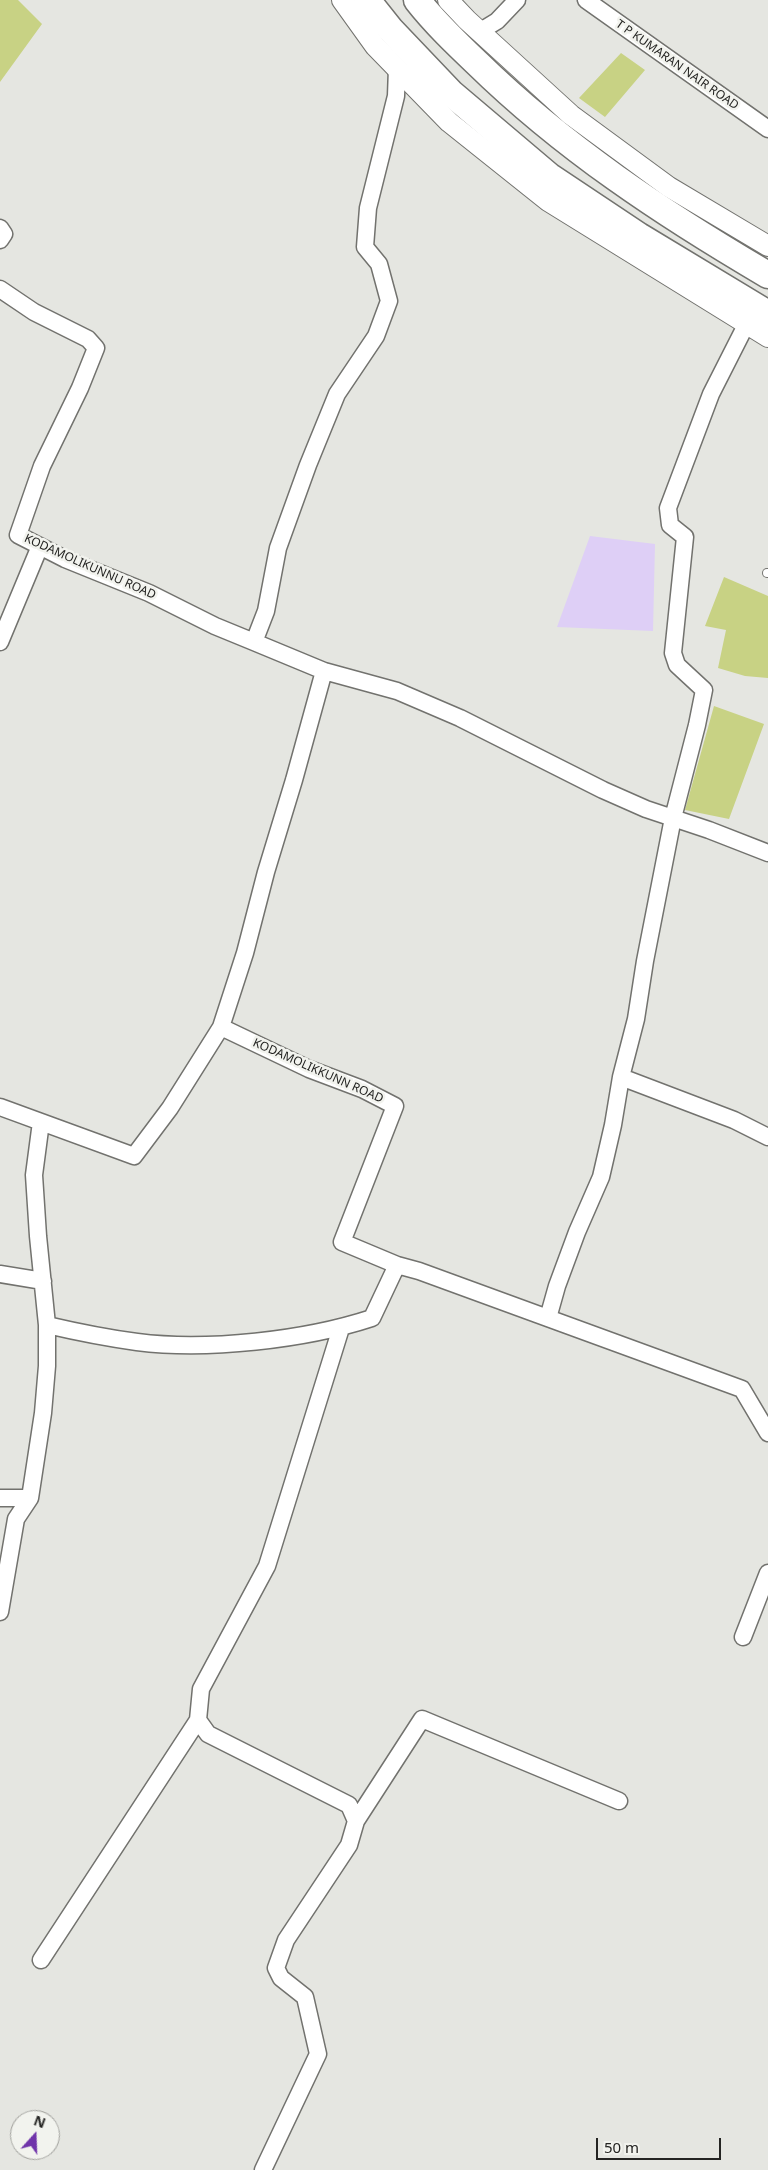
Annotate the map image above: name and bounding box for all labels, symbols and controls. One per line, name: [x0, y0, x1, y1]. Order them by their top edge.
street label: T P KUMARAN NAIR ROAD: [613, 17, 741, 113]
street label: KODAMOLIKUNNU ROAD: [22, 531, 158, 603]
street label: KODAMOLIKKUNN ROAD: [250, 1036, 386, 1106]
north arrow: [10, 2110, 60, 2160]
text: N: [31, 2110, 49, 2132]
scale bar: [598, 2128, 723, 2160]
text: 50 m: [604, 2137, 639, 2157]

